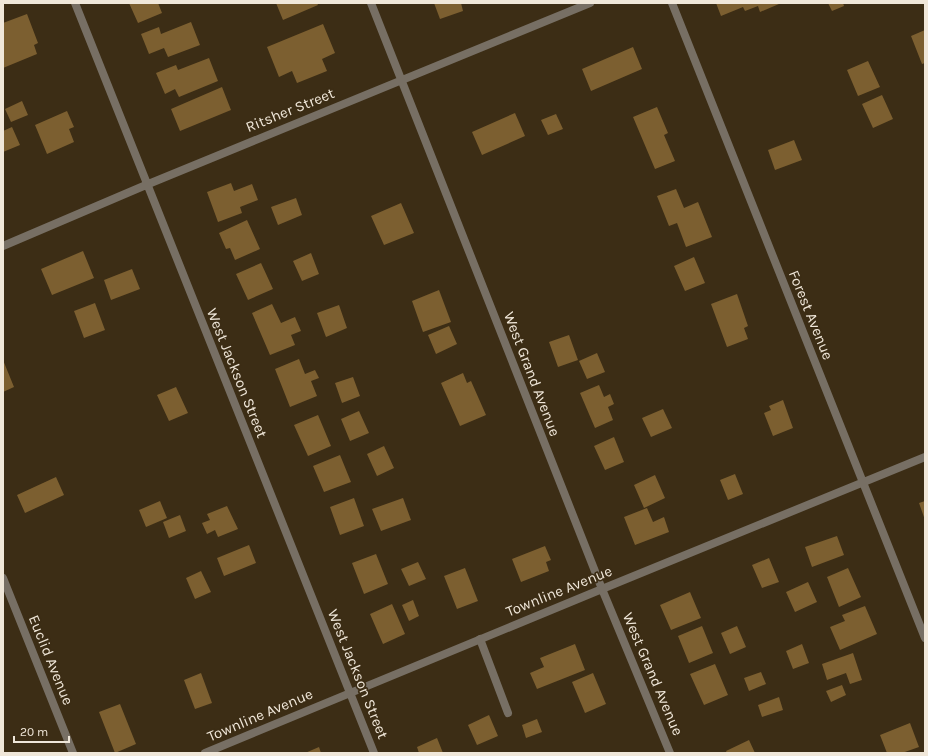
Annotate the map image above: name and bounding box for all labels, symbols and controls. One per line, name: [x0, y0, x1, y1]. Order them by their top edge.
street label: Ritsher Street: [243, 84, 337, 136]
street label: Forest Avenue: [785, 267, 837, 363]
street label: West Jackson Street: [203, 306, 271, 441]
street label: West Grand Avenue: [500, 309, 564, 439]
street label: Townline Avenue: [503, 562, 615, 620]
street label: West Jackson Street: [324, 607, 392, 742]
street label: West Grand Avenue: [619, 610, 687, 738]
street label: Euclid Avenue: [25, 612, 77, 708]
street label: Townline Avenue: [205, 685, 315, 745]
scale bar: [14, 718, 69, 744]
text: 20 m: [20, 725, 48, 739]

